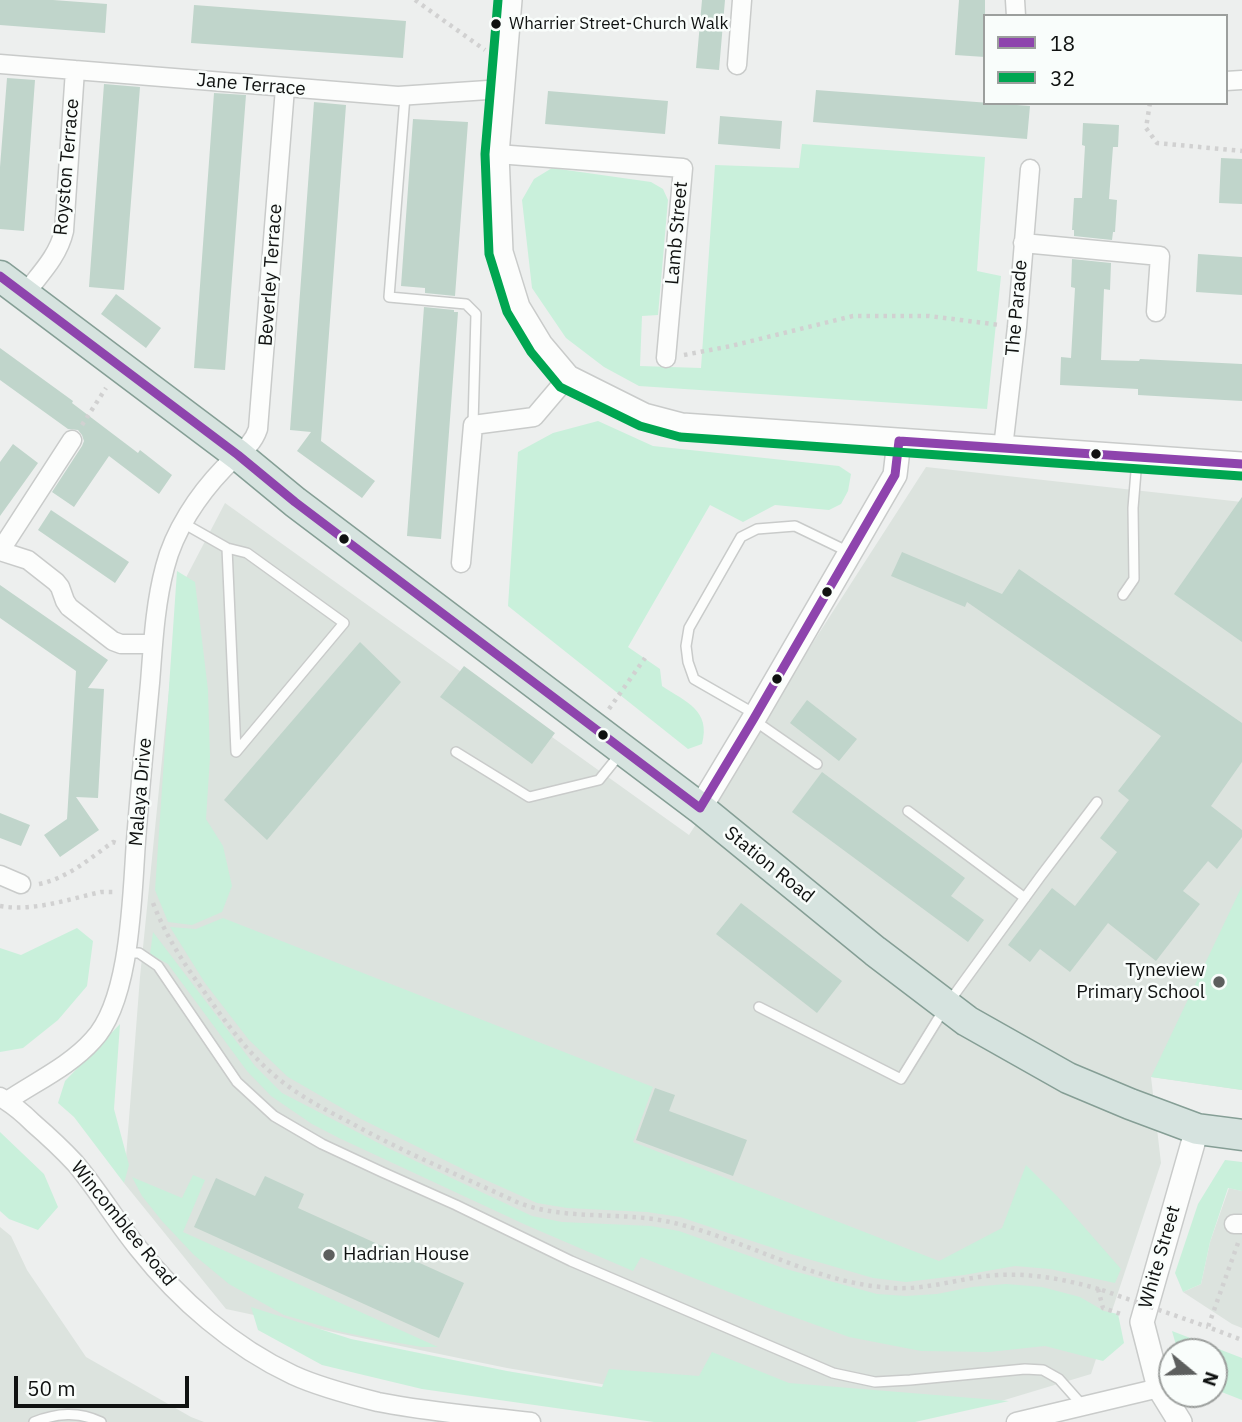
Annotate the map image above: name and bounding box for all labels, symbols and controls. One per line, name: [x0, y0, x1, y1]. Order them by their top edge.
place label: Wharrier Street-Church Walk: [509, 14, 728, 34]
legend: [983, 14, 1228, 105]
marker: Wharrier Street-Church Walk: [489, 17, 503, 31]
text: 18: [1050, 29, 1075, 57]
text: 32: [1050, 64, 1075, 92]
street label: Jane Terrace: [195, 69, 307, 101]
street label: Royston Terrace: [50, 98, 84, 236]
street label: Lamb Street: [661, 180, 693, 286]
street label: Beverley Terrace: [255, 203, 287, 347]
street label: The Parade: [1001, 259, 1033, 357]
unlabelled marker: [1089, 447, 1103, 461]
unlabelled marker: [337, 532, 351, 546]
unlabelled marker: [820, 585, 834, 599]
unlabelled marker: [770, 672, 784, 686]
unlabelled marker: [596, 728, 610, 742]
street label: Malaya Drive: [125, 737, 157, 847]
street label: Station Road: [720, 822, 818, 908]
place label: Tyneview Primary School: [1076, 960, 1205, 1004]
marker: Tyneview Primary School: [1211, 974, 1227, 990]
street label: Wincomblee Road: [66, 1157, 180, 1291]
street label: White Street: [1134, 1203, 1186, 1311]
place label: Hadrian House: [343, 1244, 469, 1266]
marker: Hadrian House: [321, 1247, 337, 1263]
north arrow: [1158, 1338, 1228, 1408]
scale bar: [18, 1362, 192, 1406]
text: N: [1197, 1369, 1225, 1390]
text: 50 m: [27, 1374, 76, 1402]

